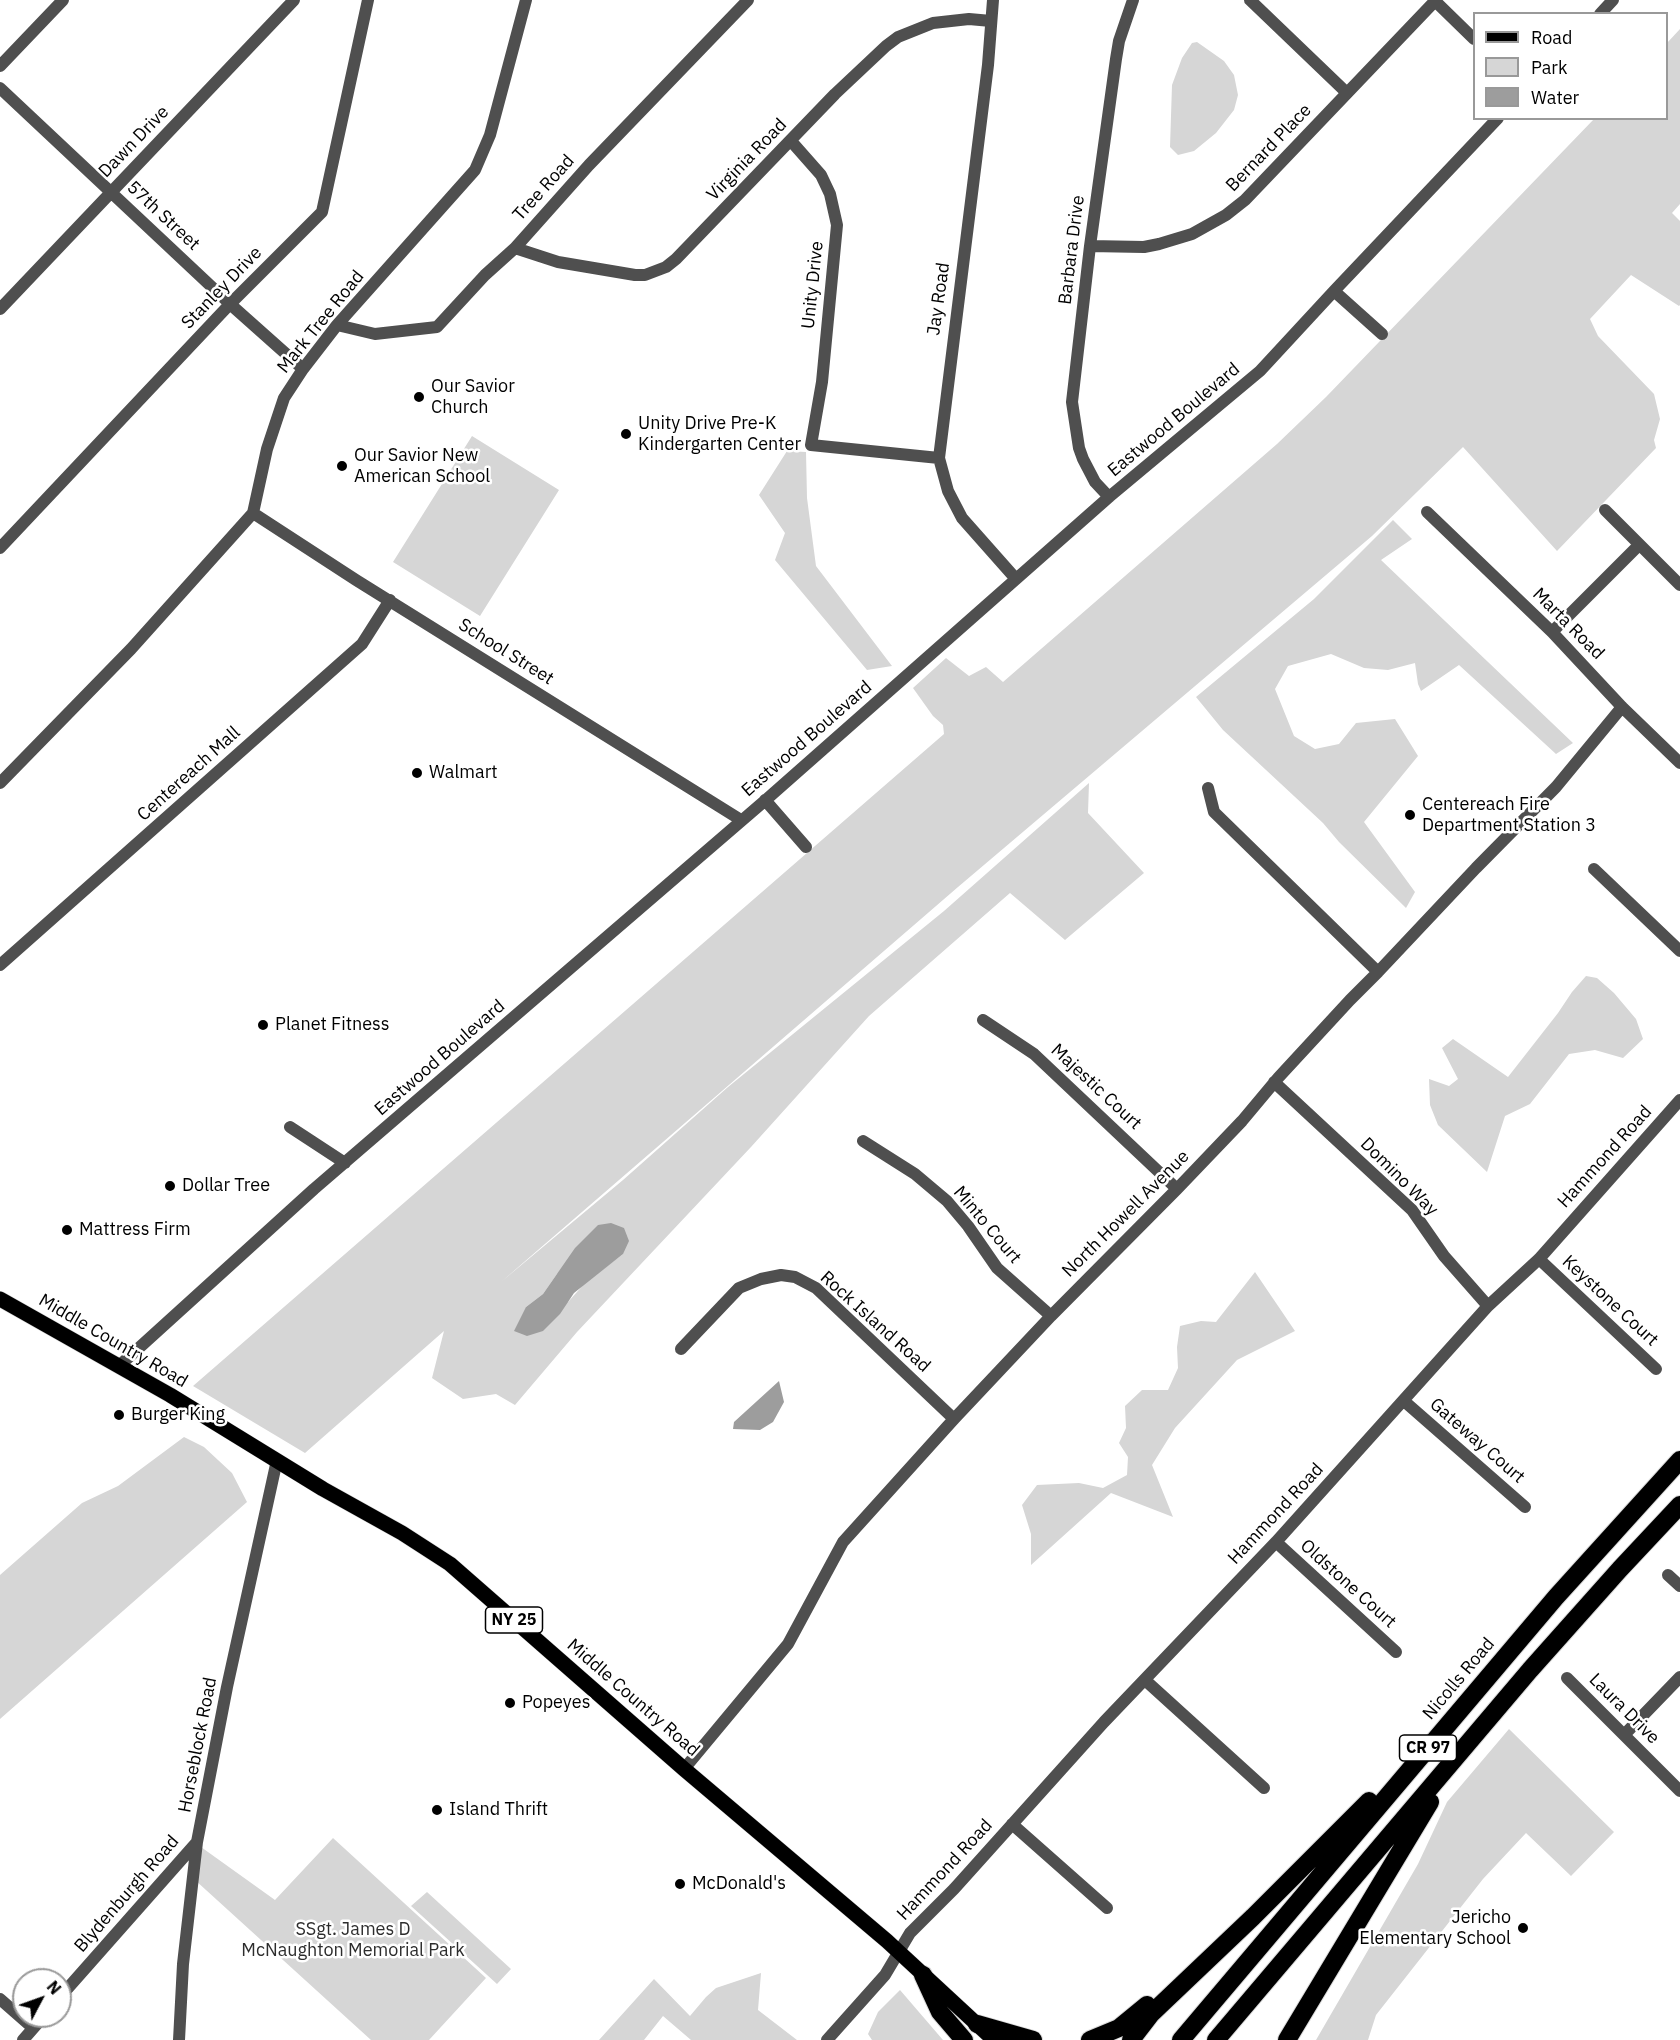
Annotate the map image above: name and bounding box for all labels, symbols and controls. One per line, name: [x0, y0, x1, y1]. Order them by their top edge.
legend: [1473, 12, 1668, 120]
text: Road: [1531, 26, 1572, 49]
text: Park: [1531, 56, 1567, 79]
text: Water: [1531, 86, 1579, 109]
street label: Bernard Place: [1222, 100, 1316, 196]
street label: Dawn Drive: [94, 102, 174, 182]
street label: Virginia Road: [703, 115, 791, 205]
street label: Tree Road: [509, 151, 579, 225]
street label: 57th Street: [122, 177, 204, 255]
street label: Barbara Drive: [1055, 194, 1089, 306]
street label: Unity Drive: [798, 240, 828, 330]
street label: Stanley Drive: [177, 242, 267, 334]
street label: Jay Road: [923, 261, 955, 337]
street label: Mark Tree Road: [273, 266, 369, 378]
street label: Eastwood Boulevard: [1104, 359, 1244, 481]
place label: Our Savior Church: [431, 376, 515, 418]
marker: Our Savior Church: [412, 390, 426, 404]
place label: Unity Drive Pre-K Kindergarten Center: [638, 413, 801, 456]
marker: Unity Drive Pre-K Kindergarten Center: [619, 427, 633, 441]
place label: Our Savior New American School: [354, 445, 490, 488]
marker: Our Savior New American School: [335, 459, 349, 473]
street label: Marta Road: [1528, 584, 1608, 664]
street label: School Street: [454, 614, 558, 690]
street label: Eastwood Boulevard: [737, 677, 877, 801]
street label: Centereach Mall: [133, 722, 245, 826]
place label: Walmart: [429, 762, 498, 784]
marker: Walmart: [410, 766, 424, 780]
place label: Centereach Fire Department Station 3: [1422, 794, 1596, 836]
marker: Centereach Fire Department Station 3: [1403, 808, 1417, 822]
street label: Eastwood Boulevard: [370, 996, 510, 1120]
place label: Planet Fitness: [275, 1014, 389, 1036]
marker: Planet Fitness: [256, 1018, 270, 1032]
street label: Majestic Court: [1046, 1040, 1146, 1134]
street label: Hammond Road: [1553, 1101, 1657, 1213]
street label: Domino Way: [1356, 1134, 1442, 1220]
street label: North Howell Avenue: [1058, 1146, 1194, 1282]
place label: Dollar Tree: [182, 1175, 270, 1197]
marker: Dollar Tree: [163, 1179, 177, 1193]
street label: Minto Court: [948, 1182, 1026, 1268]
place label: Mattress Firm: [79, 1219, 191, 1241]
marker: Mattress Firm: [60, 1223, 74, 1237]
street label: Keystone Court: [1557, 1251, 1663, 1351]
street label: Rock Island Road: [815, 1267, 935, 1377]
street label: Middle Country Road: [35, 1290, 191, 1392]
street label: Gateway Court: [1425, 1394, 1529, 1488]
place label: Burger King: [131, 1404, 225, 1426]
marker: Burger King: [112, 1408, 126, 1422]
street label: Hammond Road: [1224, 1459, 1328, 1569]
street label: Oldstone Court: [1295, 1535, 1401, 1633]
road number: NY 25: [486, 1607, 542, 1633]
street label: Nicolls Road: [1418, 1634, 1500, 1724]
street label: Middle Country Road: [562, 1635, 704, 1761]
street label: Laura Drive: [1584, 1669, 1664, 1749]
street label: Horseblock Road: [174, 1675, 222, 1815]
place label: Popeyes: [522, 1692, 590, 1714]
marker: Popeyes: [503, 1696, 517, 1710]
road number: CR 97: [1400, 1735, 1456, 1761]
place label: Island Thrift: [449, 1799, 548, 1821]
marker: Island Thrift: [430, 1803, 444, 1817]
street label: Hammond Road: [893, 1815, 997, 1925]
street label: Blydenburgh Road: [70, 1831, 184, 1957]
place label: McDonald's: [692, 1873, 786, 1895]
marker: McDonald's: [673, 1877, 687, 1891]
place label: Jericho Elementary School: [1359, 1907, 1511, 1950]
park label: SSgt. James D McNaughton Memorial Park: [241, 1919, 465, 1962]
marker: Jericho Elementary School: [1516, 1921, 1530, 1935]
north arrow: [12, 1968, 72, 2028]
text: N: [43, 1977, 65, 1998]

